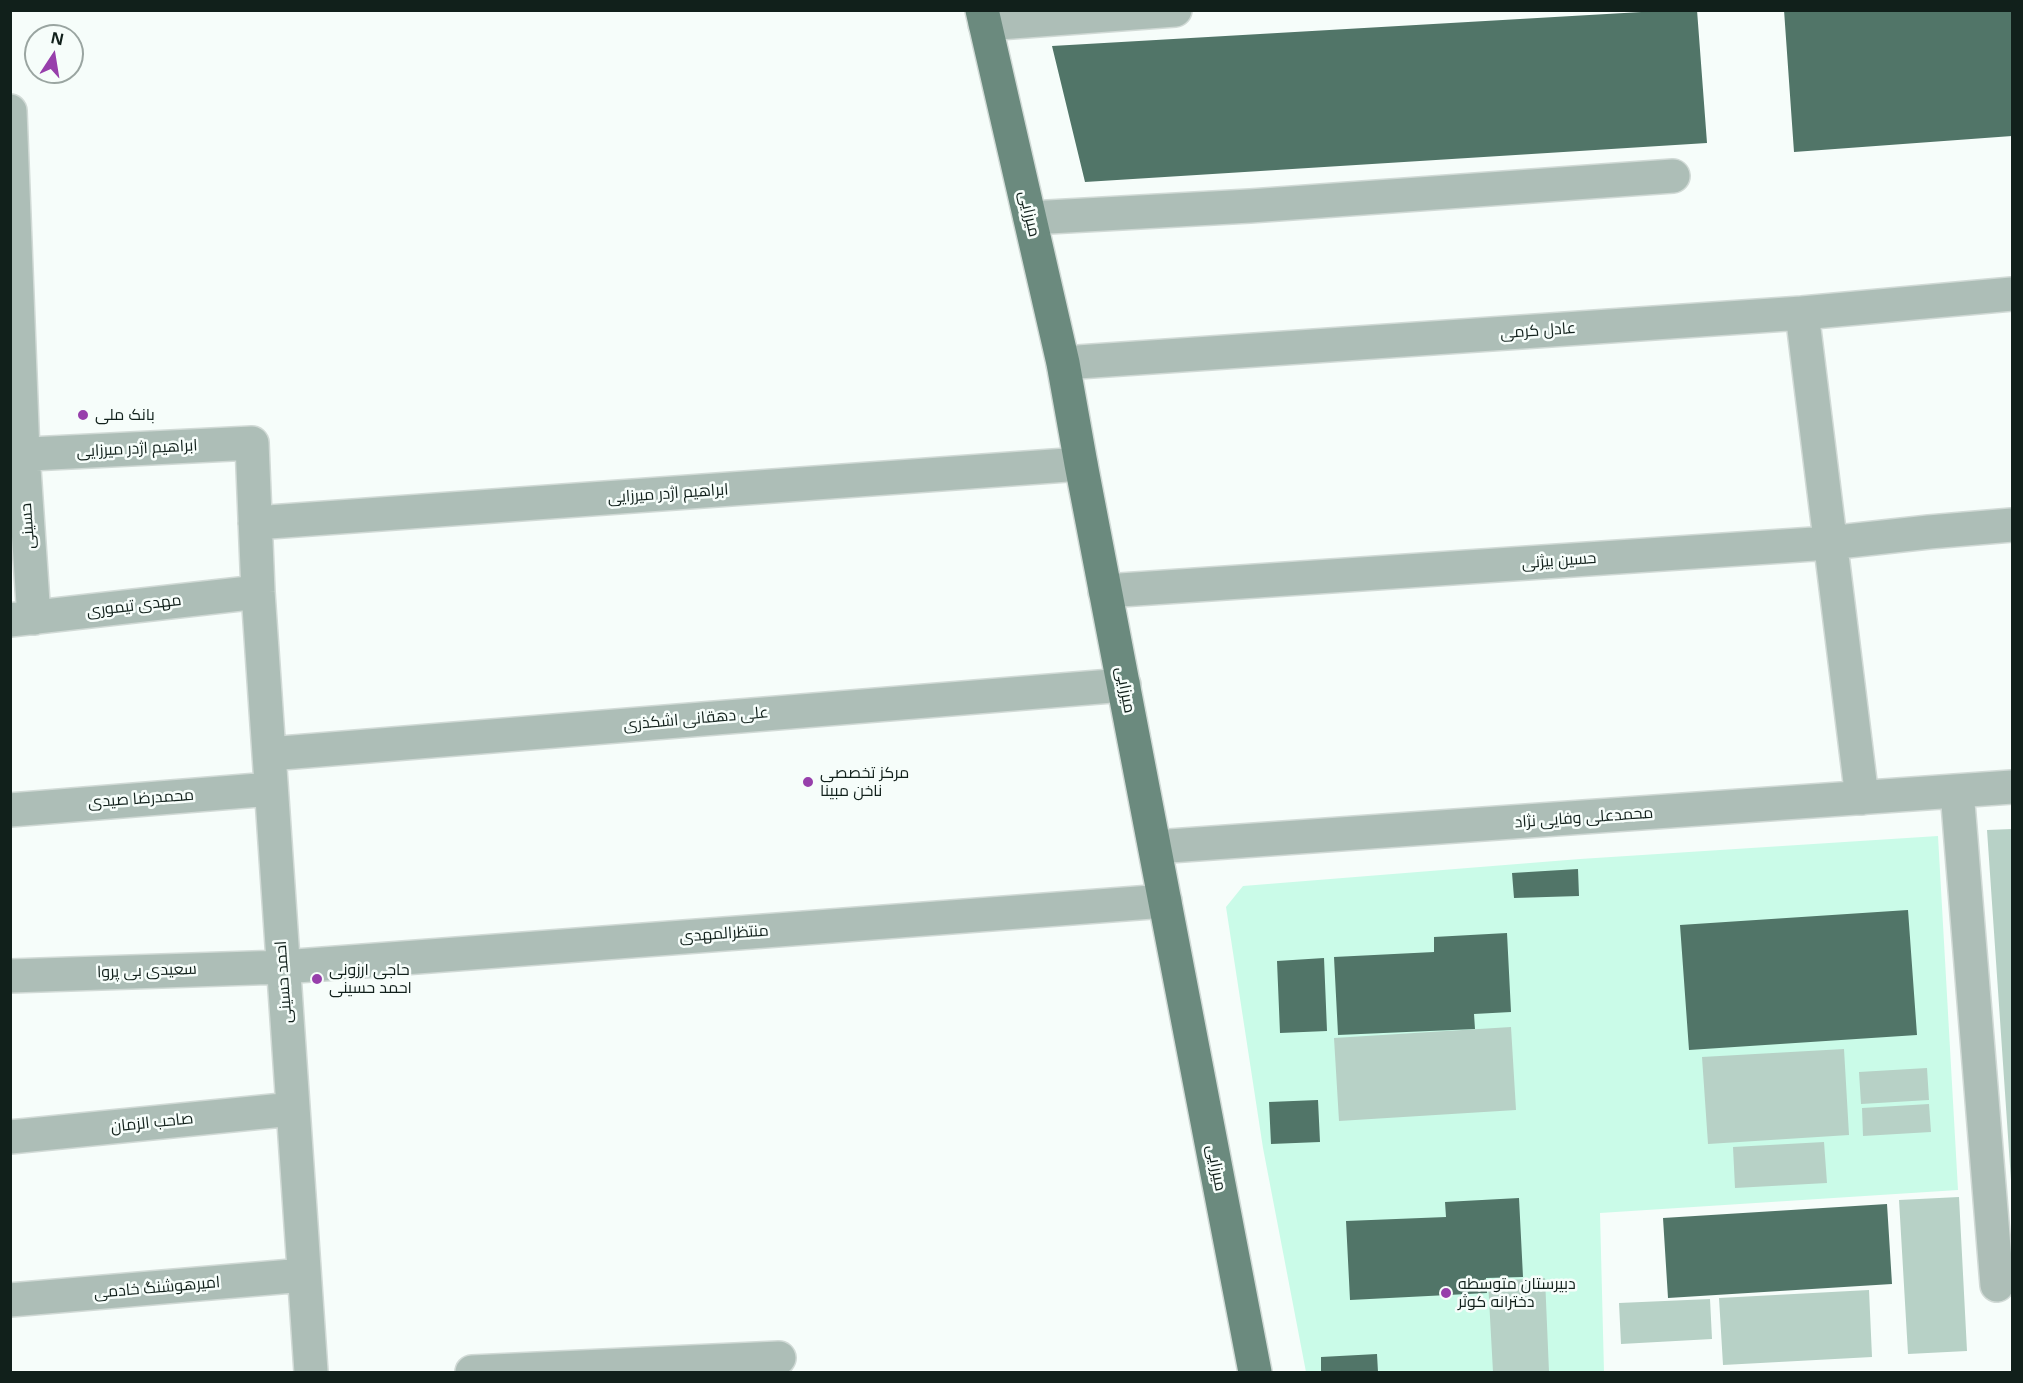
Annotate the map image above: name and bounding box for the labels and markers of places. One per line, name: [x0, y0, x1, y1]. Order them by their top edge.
place label: بانک ملی: [95, 405, 155, 425]
marker: بانک ملی: [76, 408, 90, 422]
place label: مرکز تخصصی ناخن مبینا: [820, 763, 909, 801]
marker: مرکز تخصصی ناخن مبینا: [801, 775, 815, 789]
place label: حاجی ارزونی احمد حسینی: [329, 960, 412, 998]
marker: حاجی ارزونی احمد حسینی: [310, 972, 324, 986]
place label: دبیرستان متوسطه دخترانه کوثر: [1458, 1274, 1576, 1312]
marker: دبیرستان متوسطه دخترانه کوثر: [1439, 1286, 1453, 1300]

